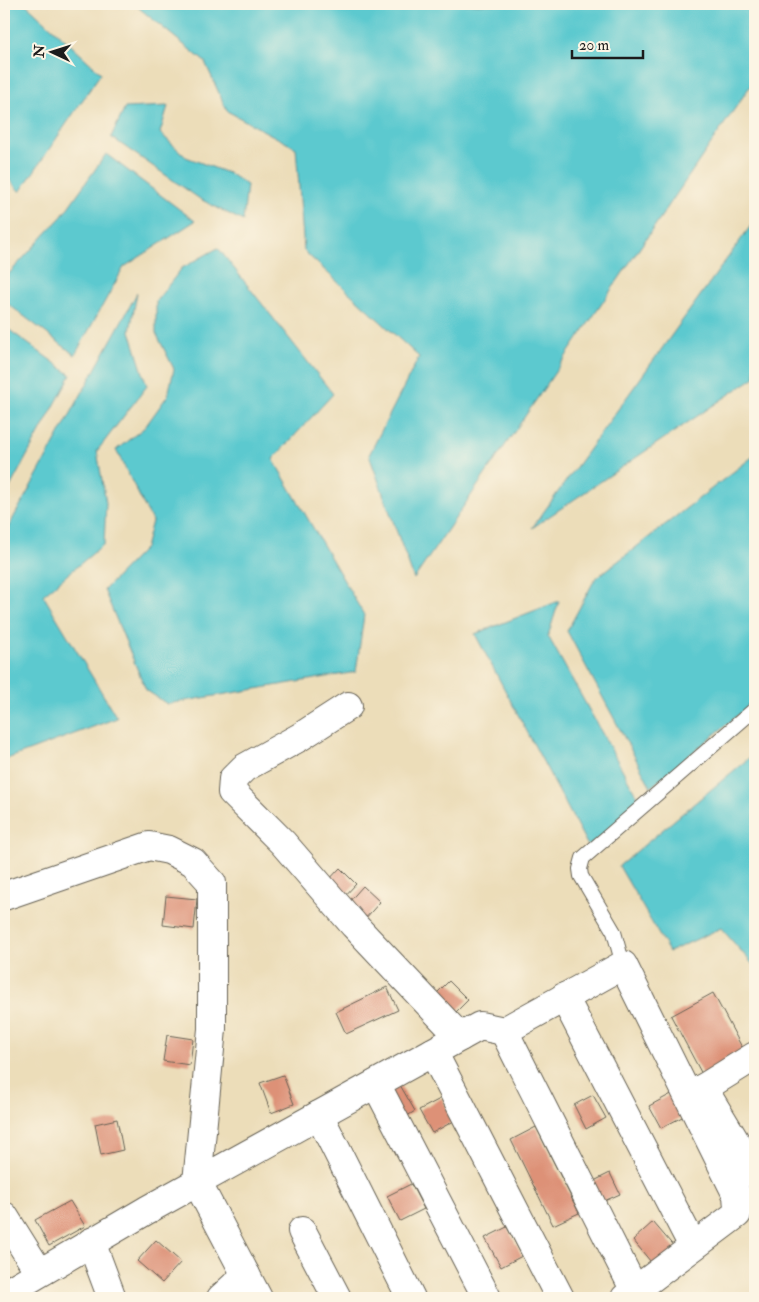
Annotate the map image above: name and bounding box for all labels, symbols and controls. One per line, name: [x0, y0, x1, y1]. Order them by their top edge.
north arrow: [28, 28, 78, 78]
scale bar: [572, 28, 643, 60]
text: 20 m: [579, 36, 609, 55]
text: N: [31, 44, 48, 59]

